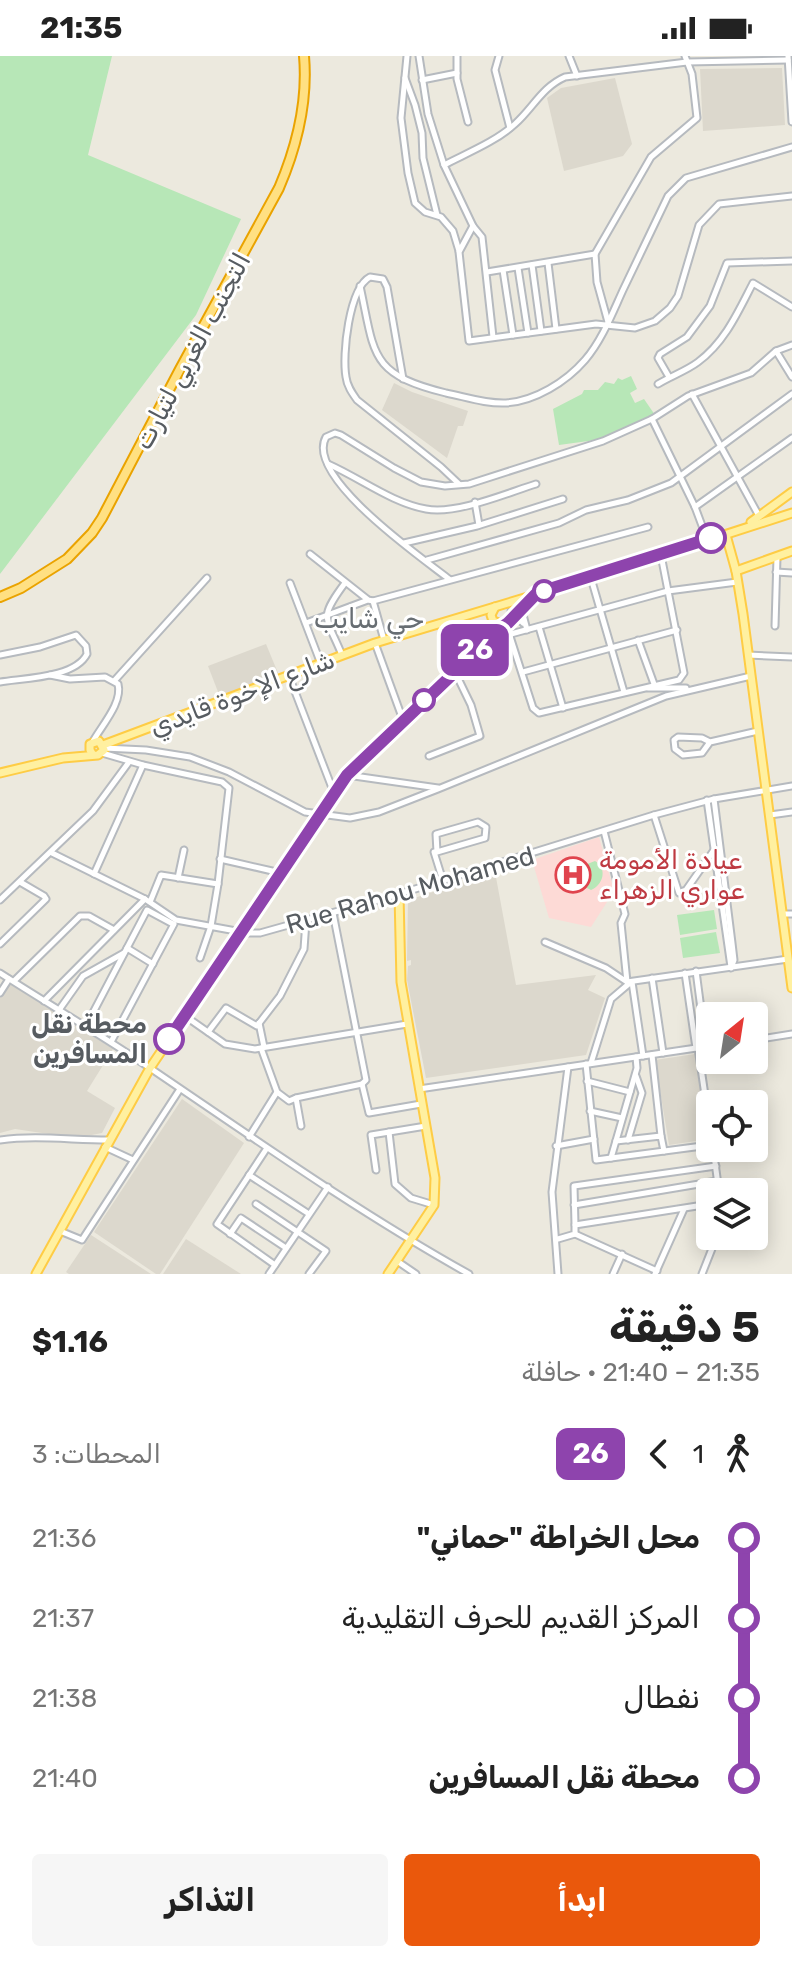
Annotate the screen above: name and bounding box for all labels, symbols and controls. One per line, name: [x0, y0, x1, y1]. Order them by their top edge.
text: 21:35: [40, 10, 122, 46]
street label: التجنب الغربي لتيارت: [127, 248, 261, 457]
unlabelled marker: [696, 523, 726, 553]
unlabelled marker: [533, 580, 555, 602]
district label: حي شايب: [314, 602, 424, 640]
line badge: 26: [439, 624, 511, 676]
text: 26: [457, 633, 493, 666]
street label: شارع الإخوة قايدي: [145, 644, 340, 745]
unlabelled marker: [413, 689, 435, 711]
street label: Rue Rahou Mohamed: [282, 840, 538, 941]
place label: عيادة الأمومة عواري الزهراء: [599, 845, 744, 908]
hospital icon: عيادة الأمومة عواري الزهراء: [554, 856, 592, 894]
north arrow: [696, 1002, 768, 1074]
map controls: [696, 1002, 768, 1250]
place label: محطة نقل المسافرين: [31, 1009, 147, 1070]
marker: محطة نقل المسافرين: [154, 1024, 184, 1054]
button: locate: [696, 1090, 768, 1162]
button: layers: [696, 1178, 768, 1250]
text: 5 دقيقة: [609, 1301, 760, 1353]
text: $1.16: [32, 1324, 108, 1360]
text: 21:35 – 21:40 · حافلة: [521, 1357, 760, 1388]
icon: back: [637, 1432, 681, 1476]
icon: walk: [716, 1432, 760, 1476]
text: 26: [572, 1437, 609, 1470]
text: المحطات: 3: [32, 1439, 161, 1470]
text: 1: [693, 1439, 704, 1470]
text: محل الخراطة "حماني": [417, 1520, 700, 1556]
text: 21:36: [32, 1523, 96, 1554]
text: المركز القديم للحرف التقليدية: [342, 1600, 700, 1636]
text: 21:37: [32, 1603, 94, 1634]
text: نفطال: [623, 1680, 700, 1716]
text: 21:38: [32, 1683, 97, 1714]
text: محطة نقل المسافرين: [429, 1760, 700, 1796]
text: 21:40: [32, 1763, 98, 1794]
button: التذاكر: [32, 1854, 388, 1946]
button: ابدأ: [404, 1854, 760, 1946]

